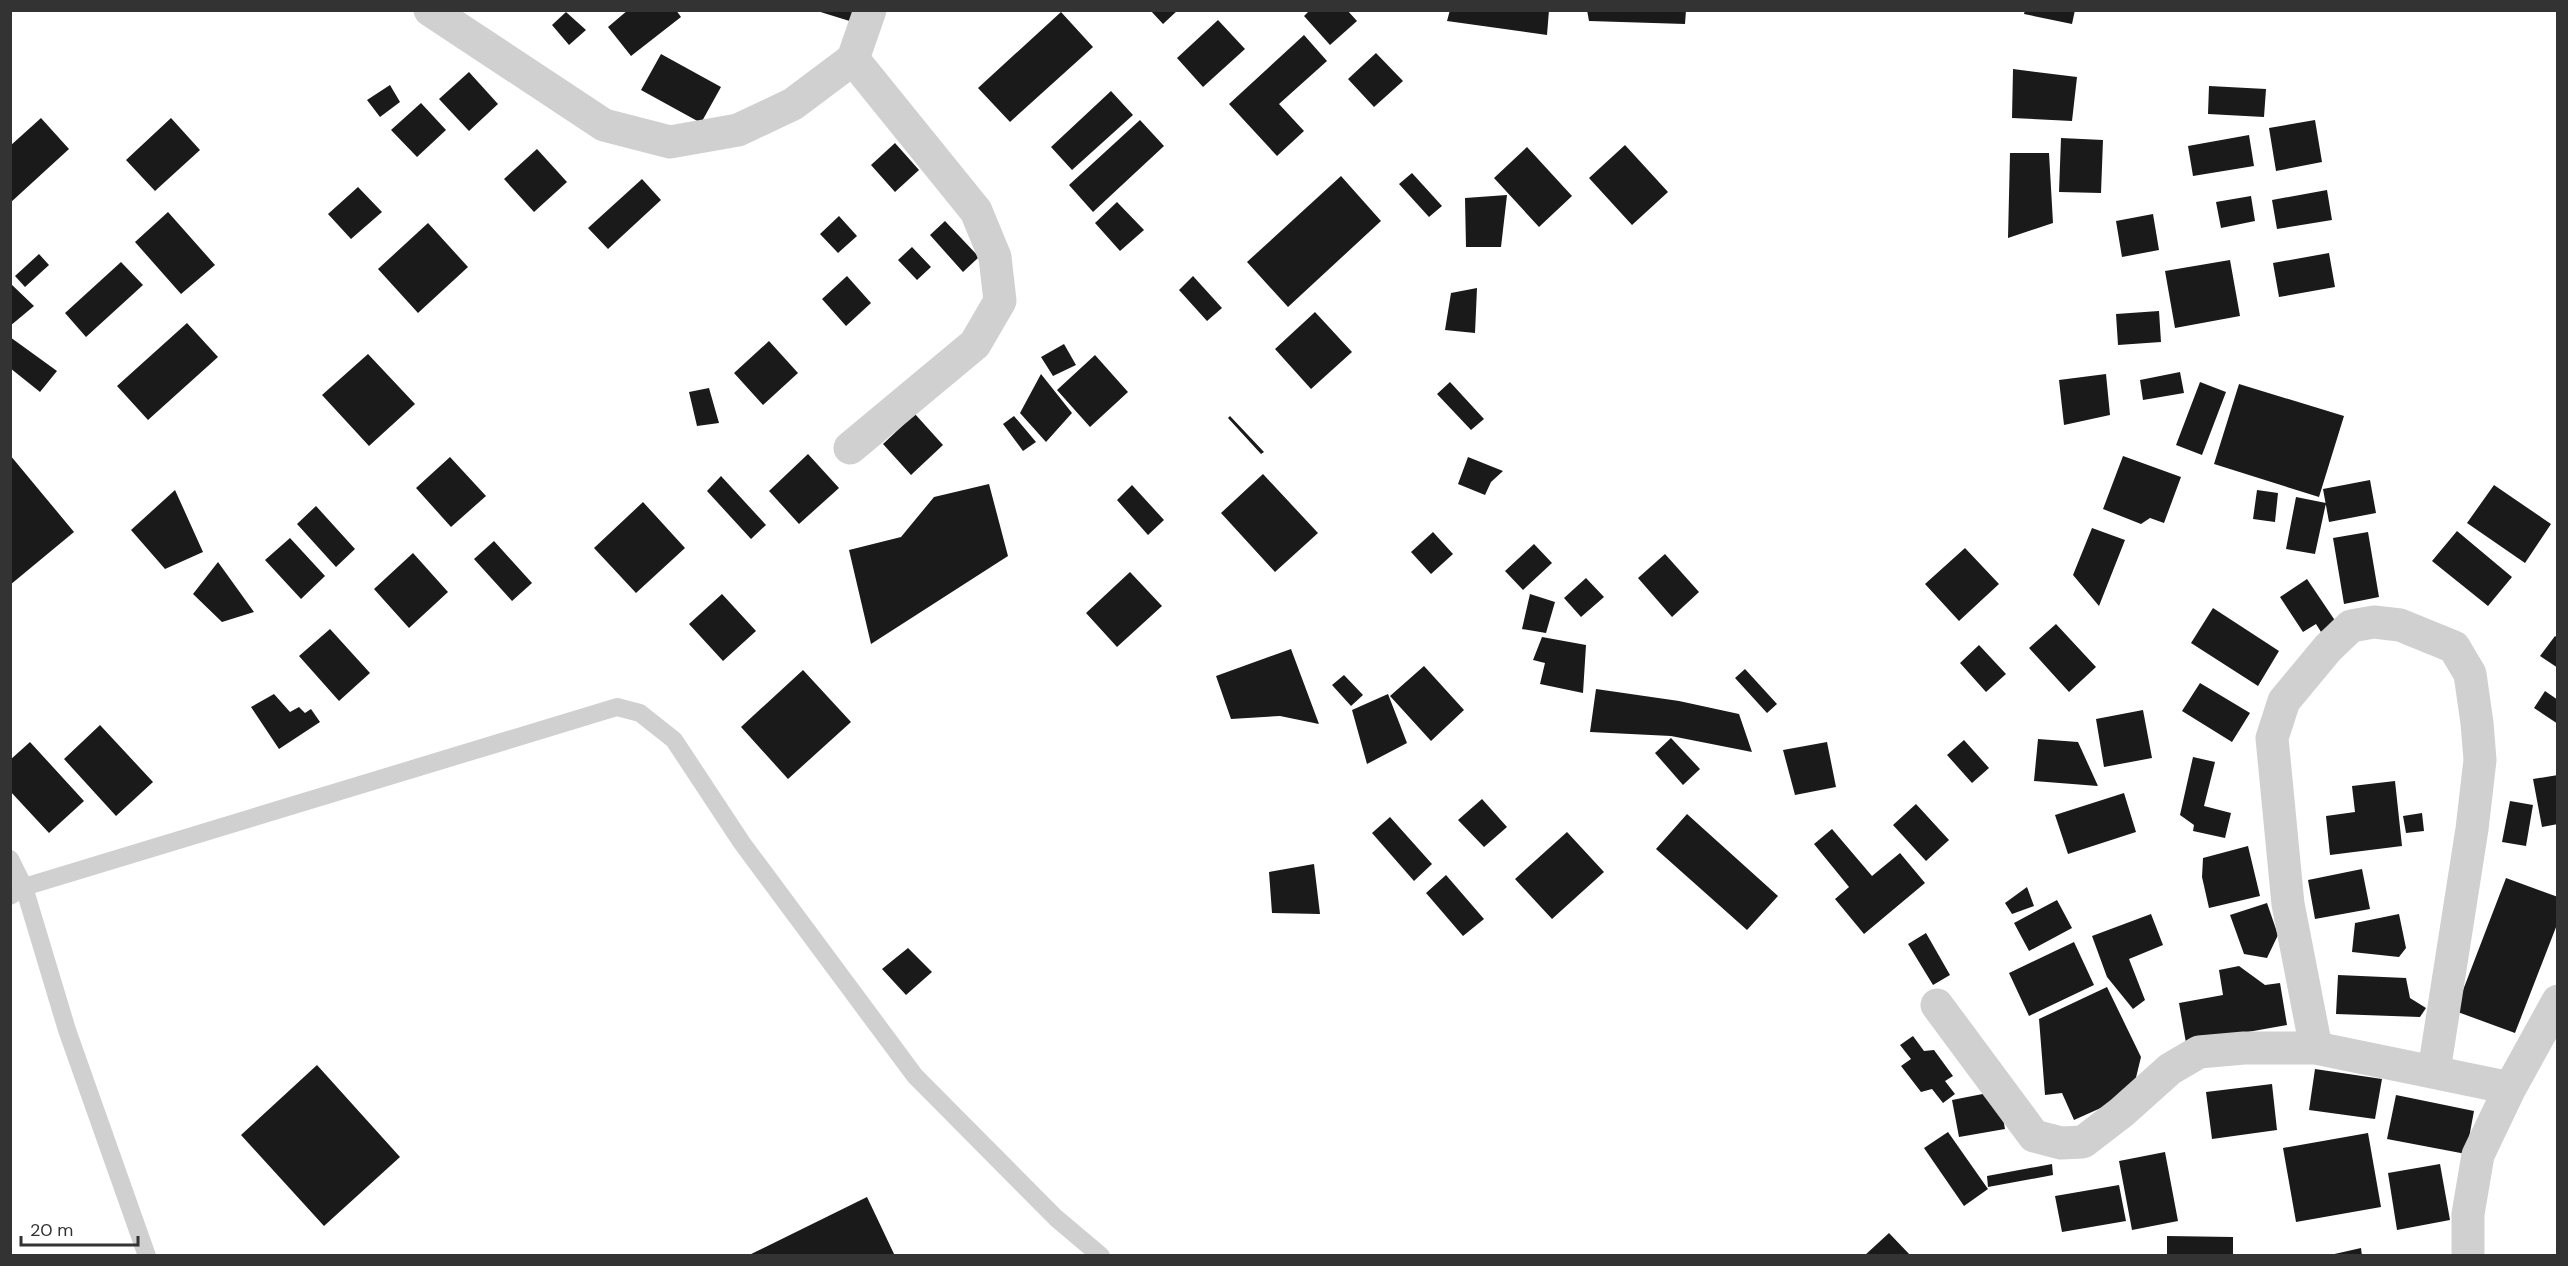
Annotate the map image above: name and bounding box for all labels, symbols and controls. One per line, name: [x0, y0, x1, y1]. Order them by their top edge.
scale bar: [21, 1209, 138, 1247]
text: 20 m: [30, 1218, 73, 1242]

